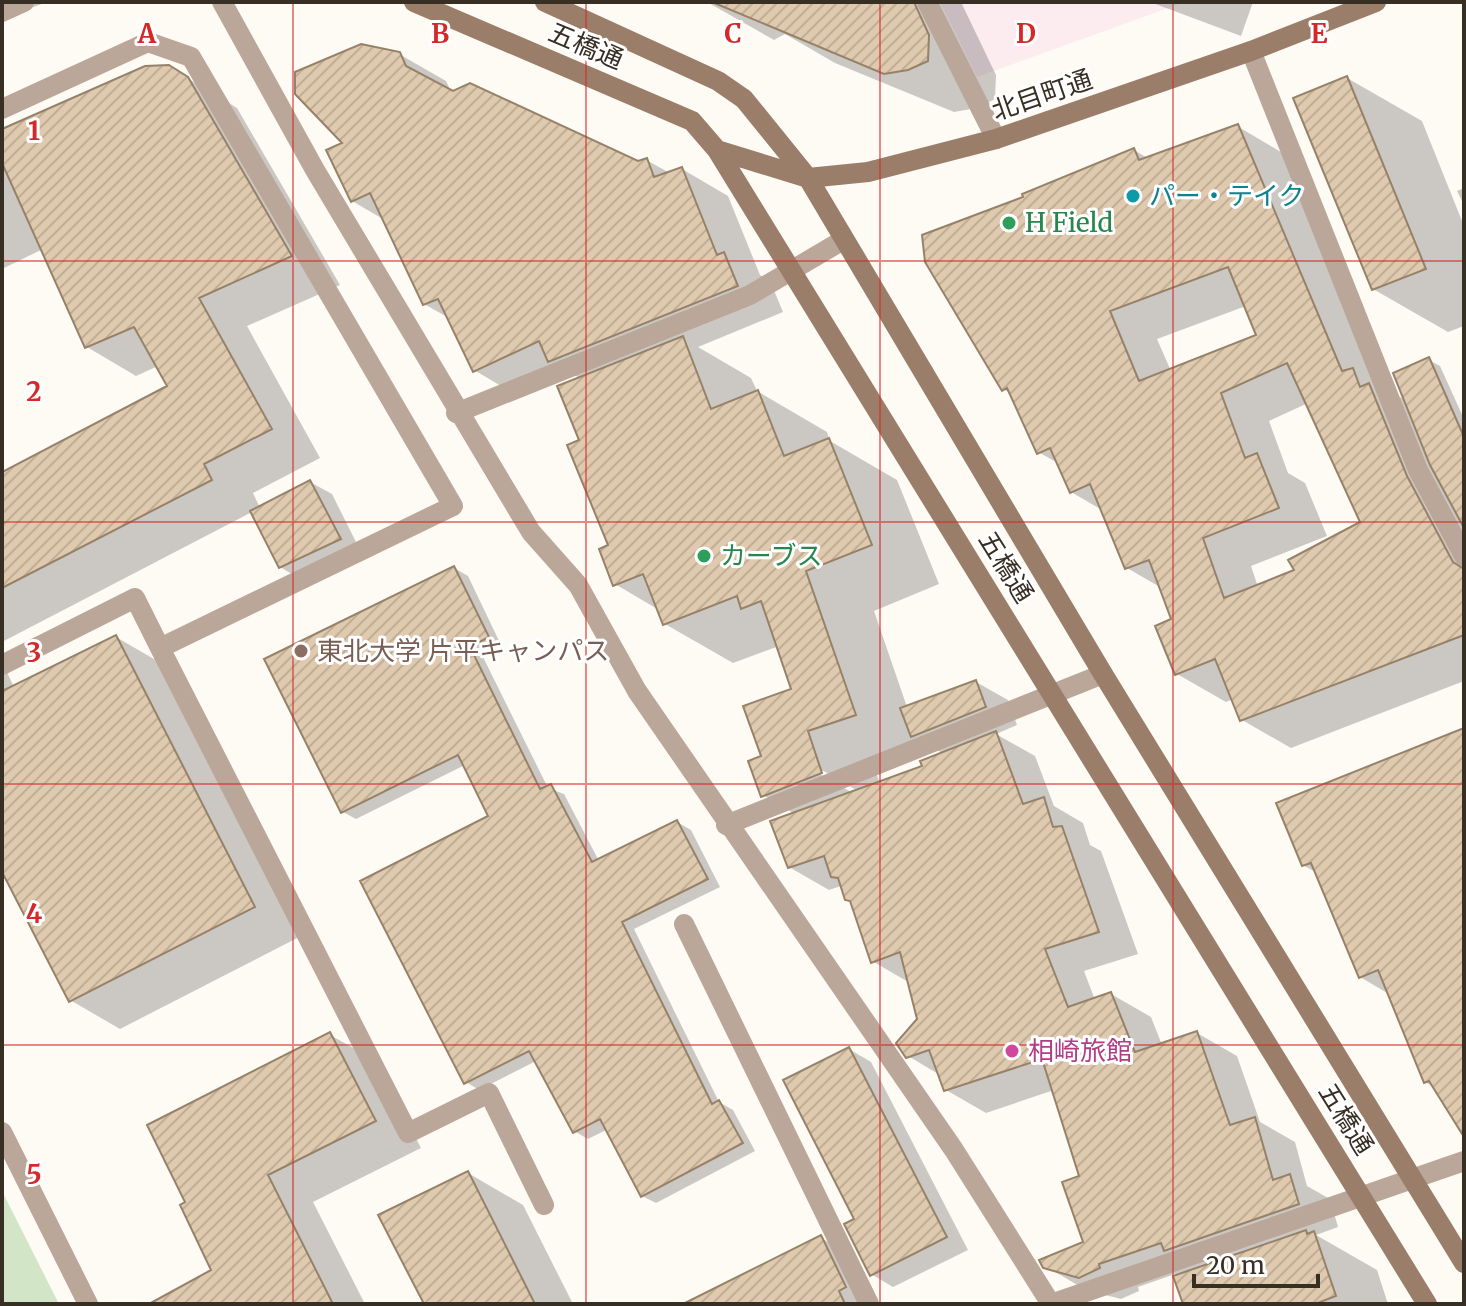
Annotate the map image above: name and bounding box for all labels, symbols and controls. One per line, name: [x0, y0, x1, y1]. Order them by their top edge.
street label: 五橋通: [544, 15, 629, 76]
text: A: [137, 17, 157, 50]
text: B: [431, 17, 449, 50]
text: C: [724, 17, 742, 50]
text: D: [1016, 17, 1036, 50]
text: E: [1311, 17, 1328, 50]
street label: 北目町通: [987, 62, 1096, 127]
text: 1: [28, 114, 40, 147]
place label: パー・テイク: [1149, 179, 1304, 212]
marker: パー・テイク: [1124, 187, 1142, 205]
place label: H Field: [1025, 206, 1113, 239]
marker: H Field: [1000, 214, 1018, 232]
text: 2: [26, 375, 42, 408]
street label: 五橋通: [972, 525, 1041, 609]
place label: カーブス: [720, 539, 822, 572]
marker: カーブス: [695, 547, 713, 565]
place label: 東北大学 片平キャンパス: [317, 634, 609, 667]
text: 3: [27, 636, 41, 669]
marker: 東北大学 片平キャンパス: [292, 642, 310, 660]
text: 4: [26, 897, 43, 930]
place label: 相崎旅館: [1028, 1034, 1132, 1067]
marker: 相崎旅館: [1003, 1042, 1021, 1060]
street label: 五橋通: [1312, 1077, 1381, 1161]
text: 5: [26, 1158, 42, 1191]
scale bar: [1194, 1238, 1318, 1288]
text: 20 m: [1206, 1250, 1265, 1281]

